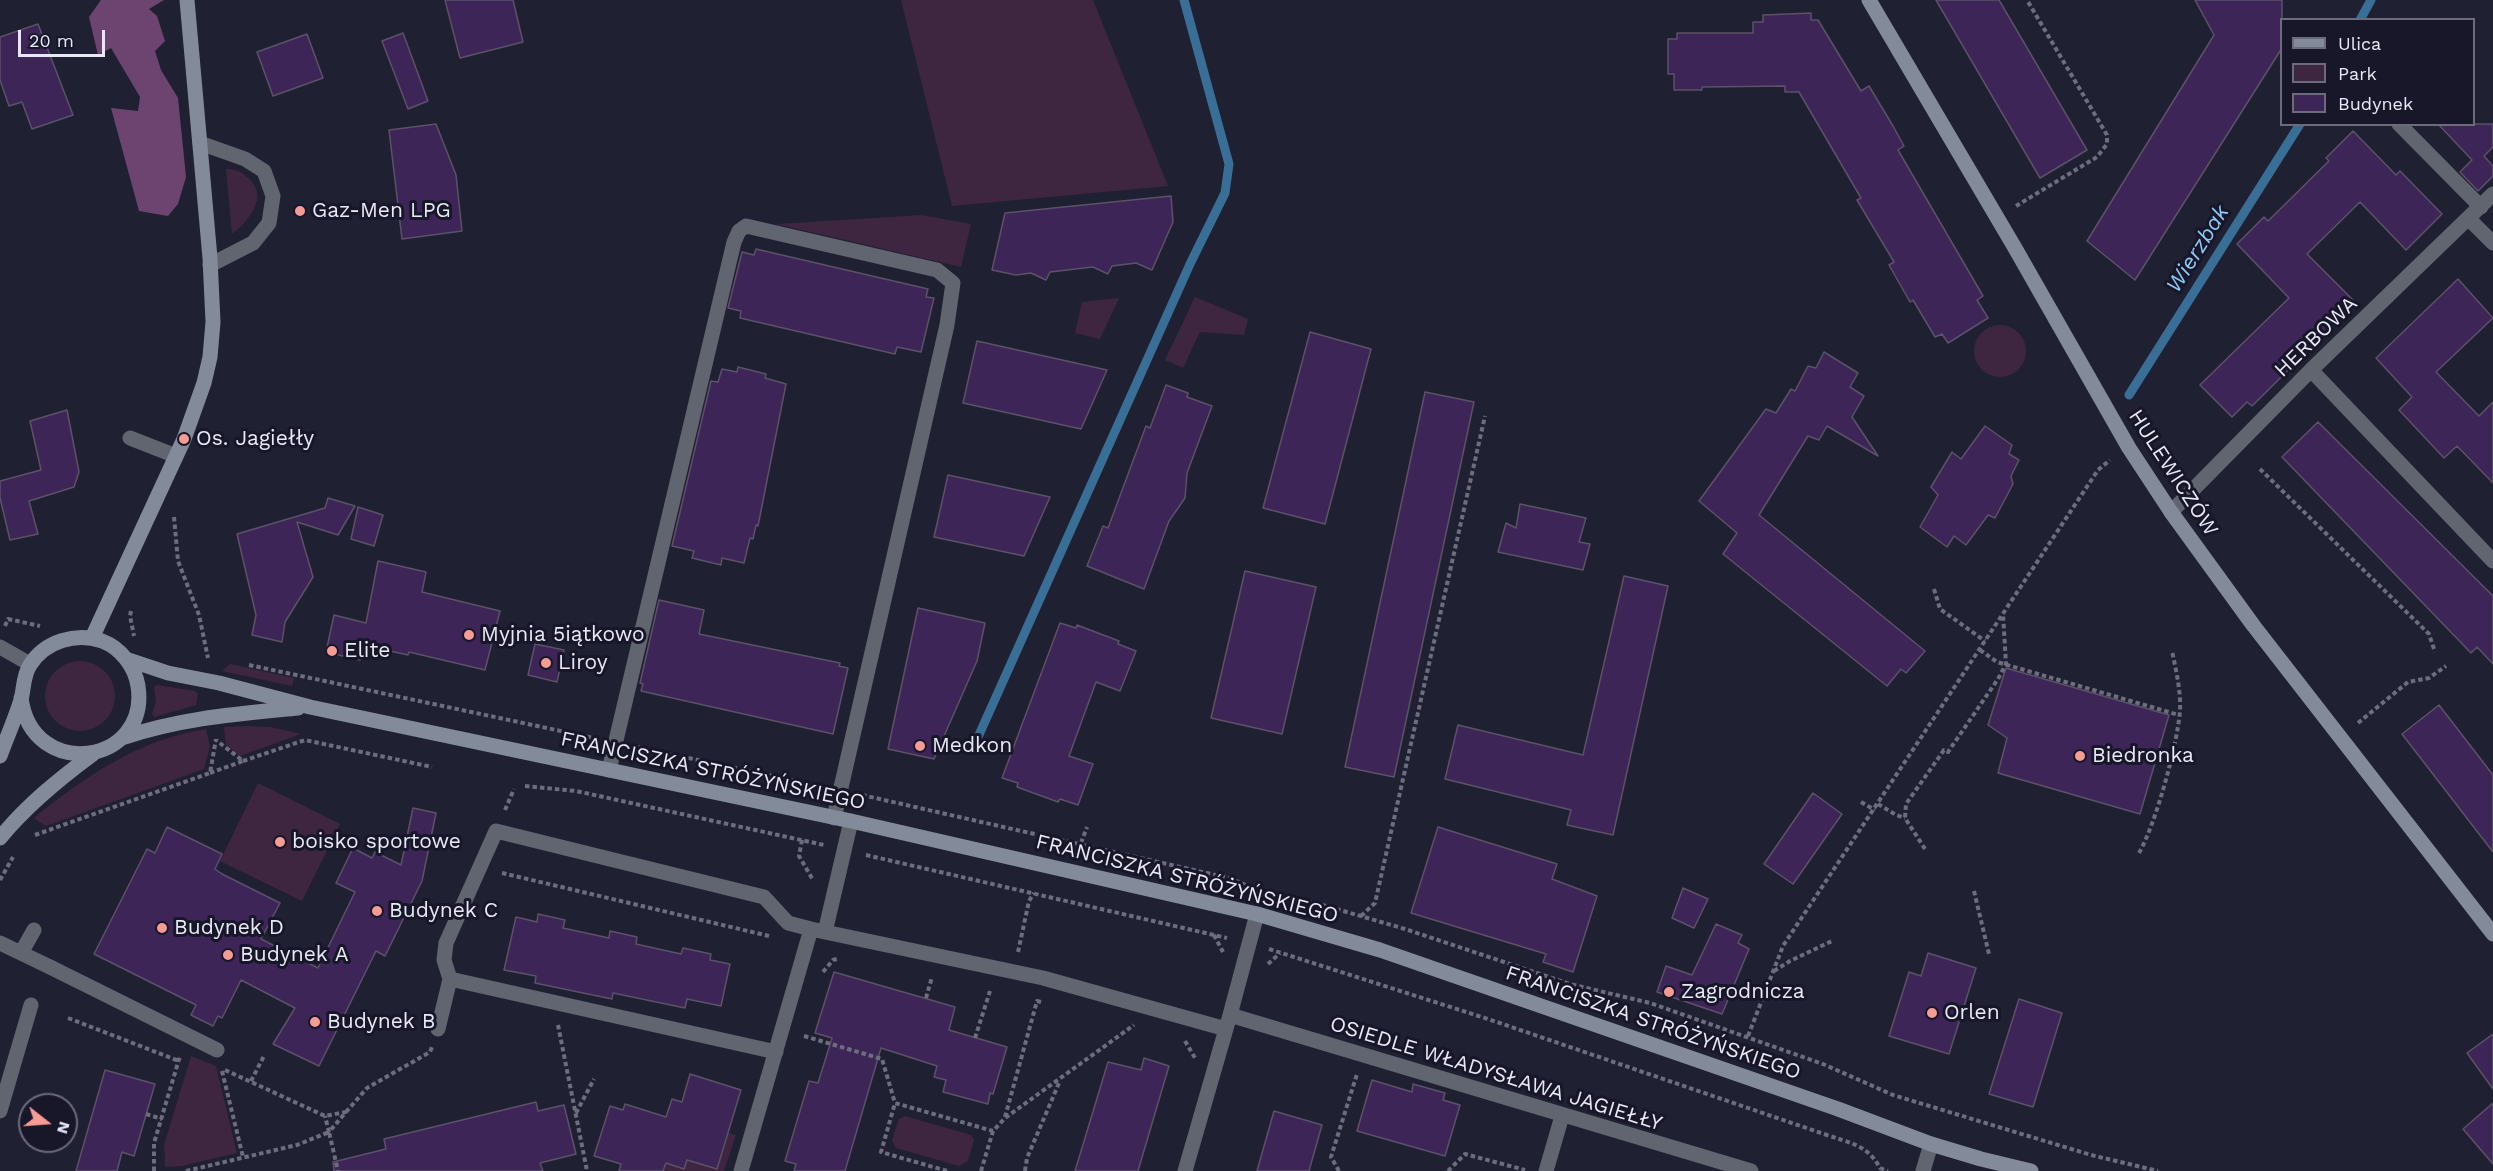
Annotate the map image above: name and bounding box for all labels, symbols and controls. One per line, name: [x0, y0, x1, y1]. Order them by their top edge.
scale bar: [21, 18, 108, 56]
legend: [2280, 18, 2475, 126]
text: 20 m: [29, 30, 74, 51]
text: Ulica: [2338, 33, 2381, 54]
text: Park: [2338, 63, 2377, 84]
text: Budynek: [2338, 93, 2413, 114]
place label: Gaz-Men LPG: [312, 198, 451, 224]
water label: Wierzbak: [2161, 201, 2235, 297]
marker: Gaz-Men LPG: [293, 204, 307, 218]
street label: HERBOWA: [2269, 291, 2363, 383]
street label: HULEWICZÓW: [2123, 405, 2223, 541]
place label: Os. Jagiełły: [196, 426, 314, 452]
marker: Os. Jagiełły: [177, 432, 191, 446]
place label: Myjnia 5iątkowo: [481, 622, 645, 648]
marker: Myjnia 5iątkowo: [462, 628, 476, 642]
place label: Elite: [344, 638, 390, 664]
marker: Elite: [325, 644, 339, 658]
place label: Liroy: [558, 650, 607, 676]
marker: Liroy: [539, 656, 553, 670]
street label: FRANCISZKA STRÓŻYŃSKIEGO: [558, 726, 868, 816]
place label: Medkon: [932, 733, 1012, 759]
marker: Medkon: [913, 739, 927, 753]
place label: Biedronka: [2092, 743, 2194, 769]
marker: Biedronka: [2073, 749, 2087, 763]
place label: boisko sportowe: [292, 829, 461, 855]
street label: FRANCISZKA STRÓŻYŃSKIEGO: [1033, 829, 1341, 929]
marker: boisko sportowe: [273, 835, 287, 849]
place label: Budynek C: [389, 898, 498, 924]
marker: Budynek C: [370, 904, 384, 918]
place label: Budynek D: [174, 915, 284, 941]
marker: Budynek D: [155, 921, 169, 935]
place label: Budynek A: [240, 942, 349, 968]
marker: Budynek A: [221, 948, 235, 962]
street label: FRANCISZKA STRÓŻYŃSKIEGO: [1502, 961, 1804, 1085]
place label: Zagrodnicza: [1681, 979, 1805, 1005]
marker: Zagrodnicza: [1662, 985, 1676, 999]
place label: Orlen: [1944, 1000, 2000, 1026]
marker: Orlen: [1925, 1006, 1939, 1020]
place label: Budynek B: [327, 1009, 436, 1035]
street label: OSIEDLE WŁADYSŁAWA JAGIEŁŁY: [1327, 1011, 1665, 1137]
marker: Budynek B: [308, 1015, 322, 1029]
north arrow: [18, 1093, 78, 1153]
text: N: [53, 1119, 75, 1136]

